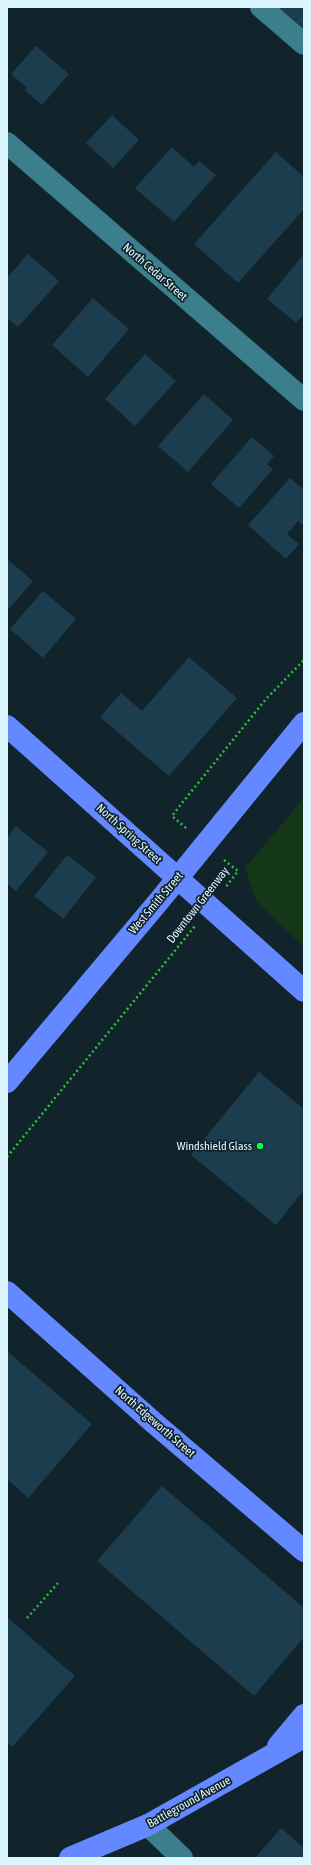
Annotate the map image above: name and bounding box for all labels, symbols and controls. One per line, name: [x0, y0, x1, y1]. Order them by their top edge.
street label: North Cedar Street: [120, 240, 190, 304]
street label: North Spring Street: [93, 801, 165, 867]
street label: Downtown Greenway: [164, 864, 232, 946]
street label: West Smith Street: [126, 869, 186, 937]
place label: Windshield Glass: [177, 1139, 252, 1153]
marker: Windshield Glass: [255, 1141, 265, 1151]
street label: North Edgeworth Street: [112, 1383, 198, 1461]
street label: Battleground Avenue: [145, 1773, 233, 1831]

